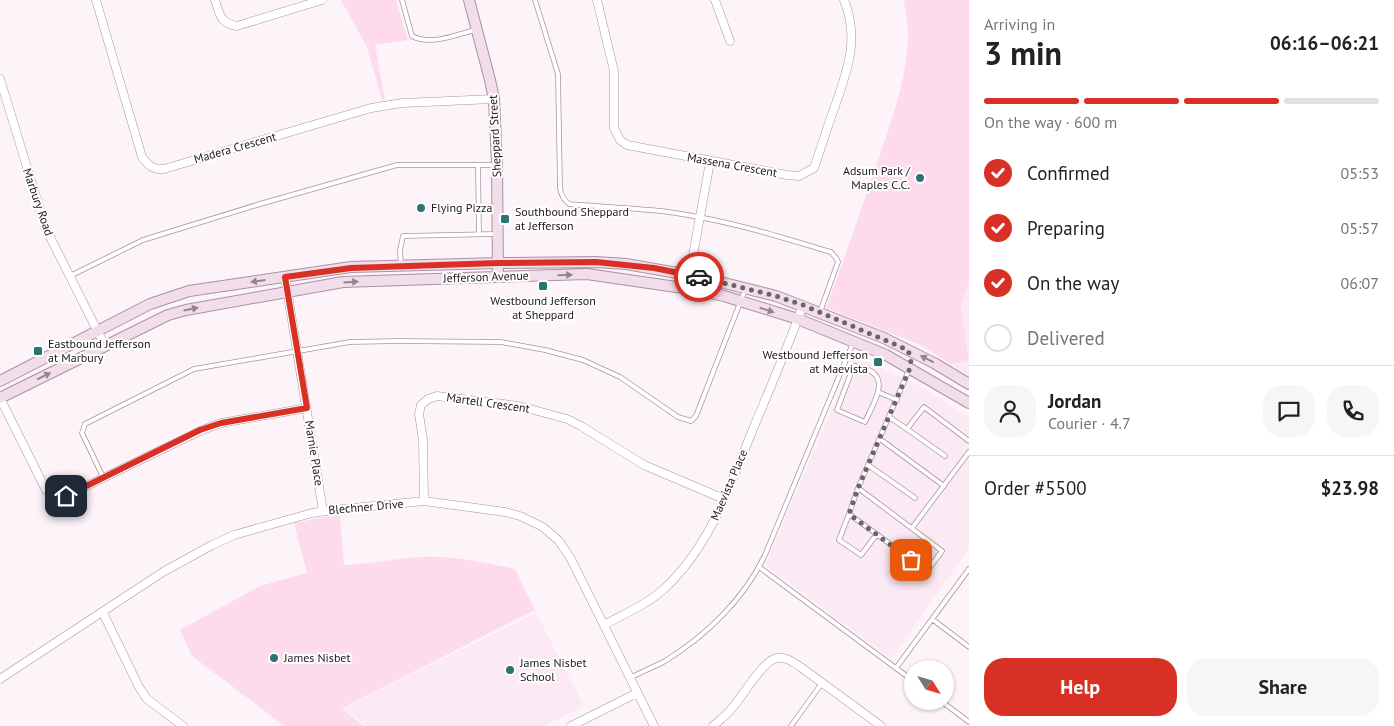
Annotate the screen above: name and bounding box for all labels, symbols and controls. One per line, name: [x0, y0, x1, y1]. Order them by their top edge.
text: Arriving in: [984, 14, 1055, 34]
text: 06:16–06:21: [1270, 31, 1379, 55]
text: 3 min: [984, 32, 1062, 74]
street label: Sheppard Street: [485, 95, 504, 178]
text: On the way · 600 m: [984, 112, 1117, 132]
street label: Madera Crescent: [192, 129, 278, 166]
street label: Massena Crescent: [686, 149, 778, 180]
icon: check: [984, 159, 1012, 187]
text: Confirmed: [1027, 161, 1110, 185]
place label: Adsum Park / Maples C.C.: [843, 163, 911, 192]
text: 05:53: [1341, 163, 1379, 183]
street label: Marbury Road: [20, 166, 57, 238]
marker: Adsum Park / Maples C.C.: [914, 172, 926, 184]
place label: Flying Pizza: [431, 200, 492, 215]
marker: Flying Pizza: [415, 202, 427, 214]
place label: Southbound Sheppard at Jefferson: [515, 204, 629, 233]
marker: Southbound Sheppard at Jefferson: [499, 213, 511, 225]
icon: check: [984, 214, 1012, 242]
text: Preparing: [1027, 216, 1105, 240]
text: 05:57: [1341, 218, 1379, 238]
courier: [674, 252, 724, 302]
icon: car: [685, 263, 713, 291]
street label: Jefferson Avenue: [442, 268, 529, 286]
icon: check: [984, 269, 1012, 297]
one-way arrow: [557, 271, 573, 279]
text: On the way: [1027, 271, 1119, 295]
text: 06:07: [1341, 273, 1379, 293]
one-way arrow: [250, 277, 266, 285]
one-way arrow: [343, 277, 359, 285]
marker: Westbound Jefferson at Sheppard: [537, 280, 549, 292]
place label: Westbound Jefferson at Sheppard: [490, 293, 596, 322]
one-way arrow: [183, 305, 199, 313]
one-way arrow: [760, 306, 775, 314]
text: Delivered: [1027, 326, 1105, 350]
place label: Eastbound Jefferson at Marbury: [48, 336, 150, 365]
marker: Eastbound Jefferson at Marbury: [32, 345, 44, 357]
place label: Westbound Jefferson at Maevista: [762, 347, 868, 376]
one-way arrow: [920, 355, 934, 363]
marker: Westbound Jefferson at Maevista: [872, 356, 884, 368]
one-way arrow: [37, 372, 51, 380]
button: person: [984, 385, 1036, 437]
button: chat: [1263, 385, 1315, 437]
button: phone: [1327, 385, 1379, 437]
street label: Martell Crescent: [445, 389, 531, 416]
text: Jordan: [1048, 389, 1101, 413]
text: Courier · 4.7: [1048, 413, 1131, 433]
street label: Marnie Place: [302, 419, 327, 487]
street label: Maevista Place: [707, 447, 750, 523]
pin: [45, 475, 87, 517]
text: Order #5500: [984, 476, 1087, 500]
text: $23.98: [1320, 476, 1379, 500]
icon: home: [52, 482, 80, 510]
street label: Blechner Drive: [328, 496, 404, 517]
pin: [890, 539, 932, 581]
icon: bag: [897, 546, 925, 574]
place label: James Nisbet: [283, 650, 351, 665]
marker: James Nisbet: [268, 652, 280, 664]
place label: James Nisbet School: [519, 655, 587, 684]
button: Help: [984, 658, 1177, 716]
button: Share: [1187, 658, 1379, 716]
north arrow: [904, 660, 954, 710]
map controls: [904, 660, 954, 710]
marker: James Nisbet School: [504, 664, 516, 676]

